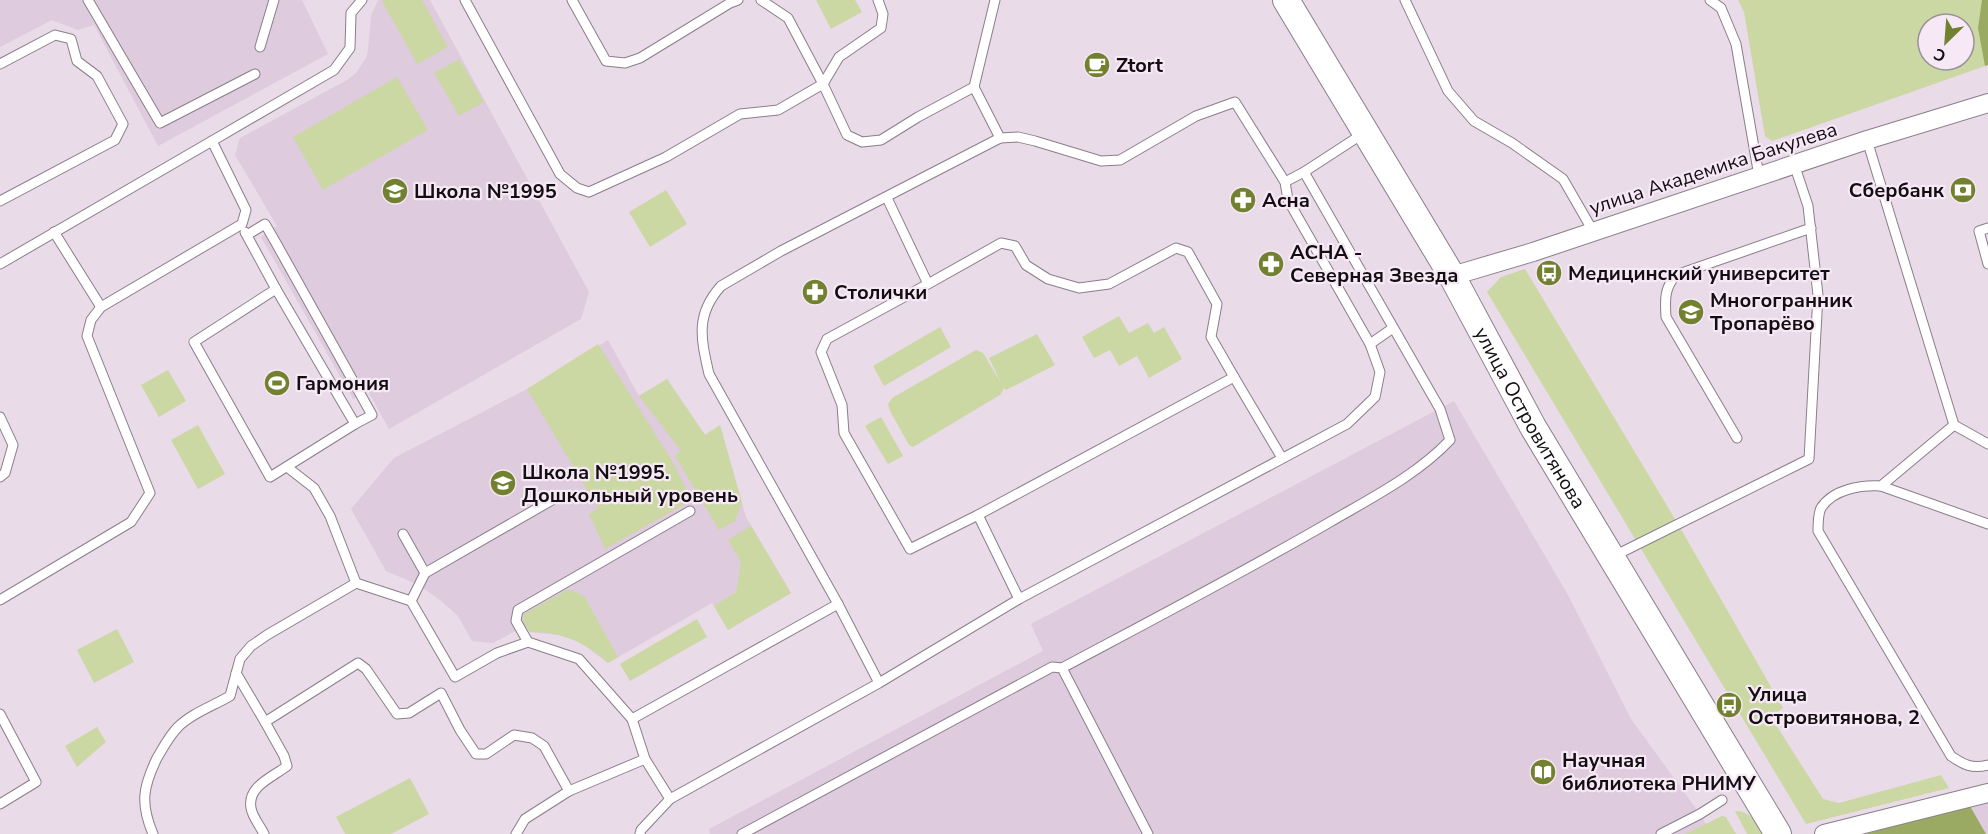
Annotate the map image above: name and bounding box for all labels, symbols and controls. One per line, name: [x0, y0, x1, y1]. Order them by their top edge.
north arrow: [1916, 12, 1976, 72]
text: С: [1930, 42, 1950, 67]
cafe icon: Ztort: [1082, 50, 1112, 80]
place label: Ztort: [1116, 52, 1163, 79]
street label: улица Академика Бакулева: [1586, 116, 1841, 221]
bank icon: Сбербанк: [1948, 175, 1978, 205]
school or university icon: Школа №1995: [380, 176, 410, 206]
place label: Сбербанк: [1849, 177, 1945, 204]
place label: Школа №1995: [414, 178, 557, 205]
pharmacy icon: Асна: [1228, 185, 1258, 215]
place label: Асна: [1262, 187, 1310, 214]
place label: АСНА - Северная Звезда: [1290, 239, 1459, 289]
pharmacy icon: АСНА - Северная Звезда: [1256, 249, 1286, 279]
bus stop icon: Медицинский университет: [1534, 258, 1564, 288]
place label: Медицинский университет: [1568, 260, 1830, 287]
pharmacy icon: Столички: [800, 277, 830, 307]
place label: Столички: [834, 279, 927, 306]
place label: Многогранник Тропарёво: [1710, 287, 1853, 337]
school or university icon: Многогранник Тропарёво: [1676, 297, 1706, 327]
street label: улица Островитянова: [1468, 322, 1592, 514]
sports icon: Гармония: [262, 368, 292, 398]
place label: Гармония: [296, 370, 389, 397]
place label: Школа №1995. Дошкольный уровень: [522, 459, 738, 509]
school or university icon: Школа №1995. Дошкольный уровень: [488, 468, 518, 498]
place label: Улица Островитянова, 2: [1747, 681, 1920, 731]
bus stop icon: Улица Островитянова, 2: [1714, 690, 1744, 720]
place label: Научная библиотека РНИМУ: [1562, 747, 1756, 797]
library icon: Научная библиотека РНИМУ: [1528, 757, 1558, 787]

